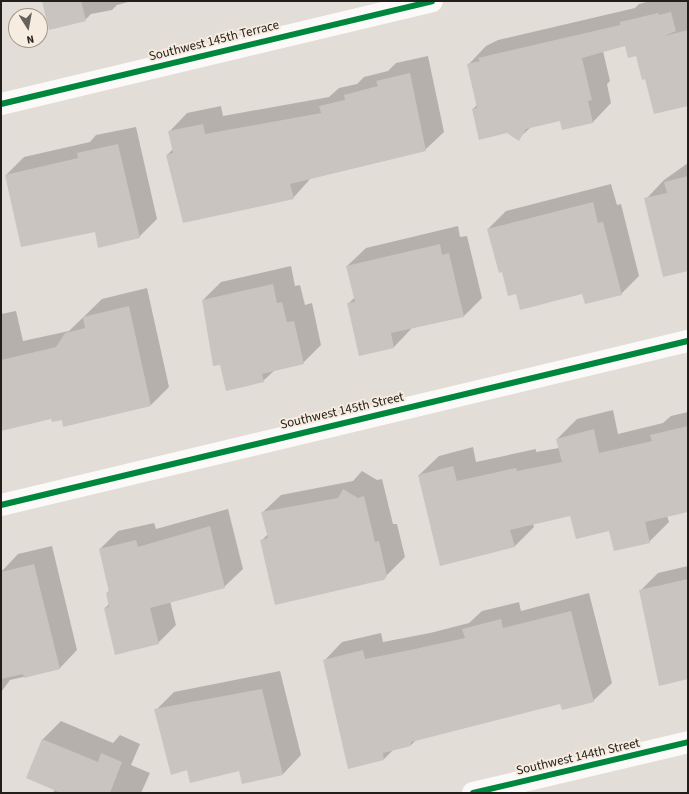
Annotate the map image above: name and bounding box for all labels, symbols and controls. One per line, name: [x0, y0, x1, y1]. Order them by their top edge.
north arrow: [8, 8, 48, 48]
street label: Southwest 145th Terrace: [147, 17, 281, 65]
text: N: [25, 31, 35, 47]
street label: Southwest 145th Street: [279, 389, 405, 433]
street label: Southwest 144th Street: [515, 735, 641, 779]

